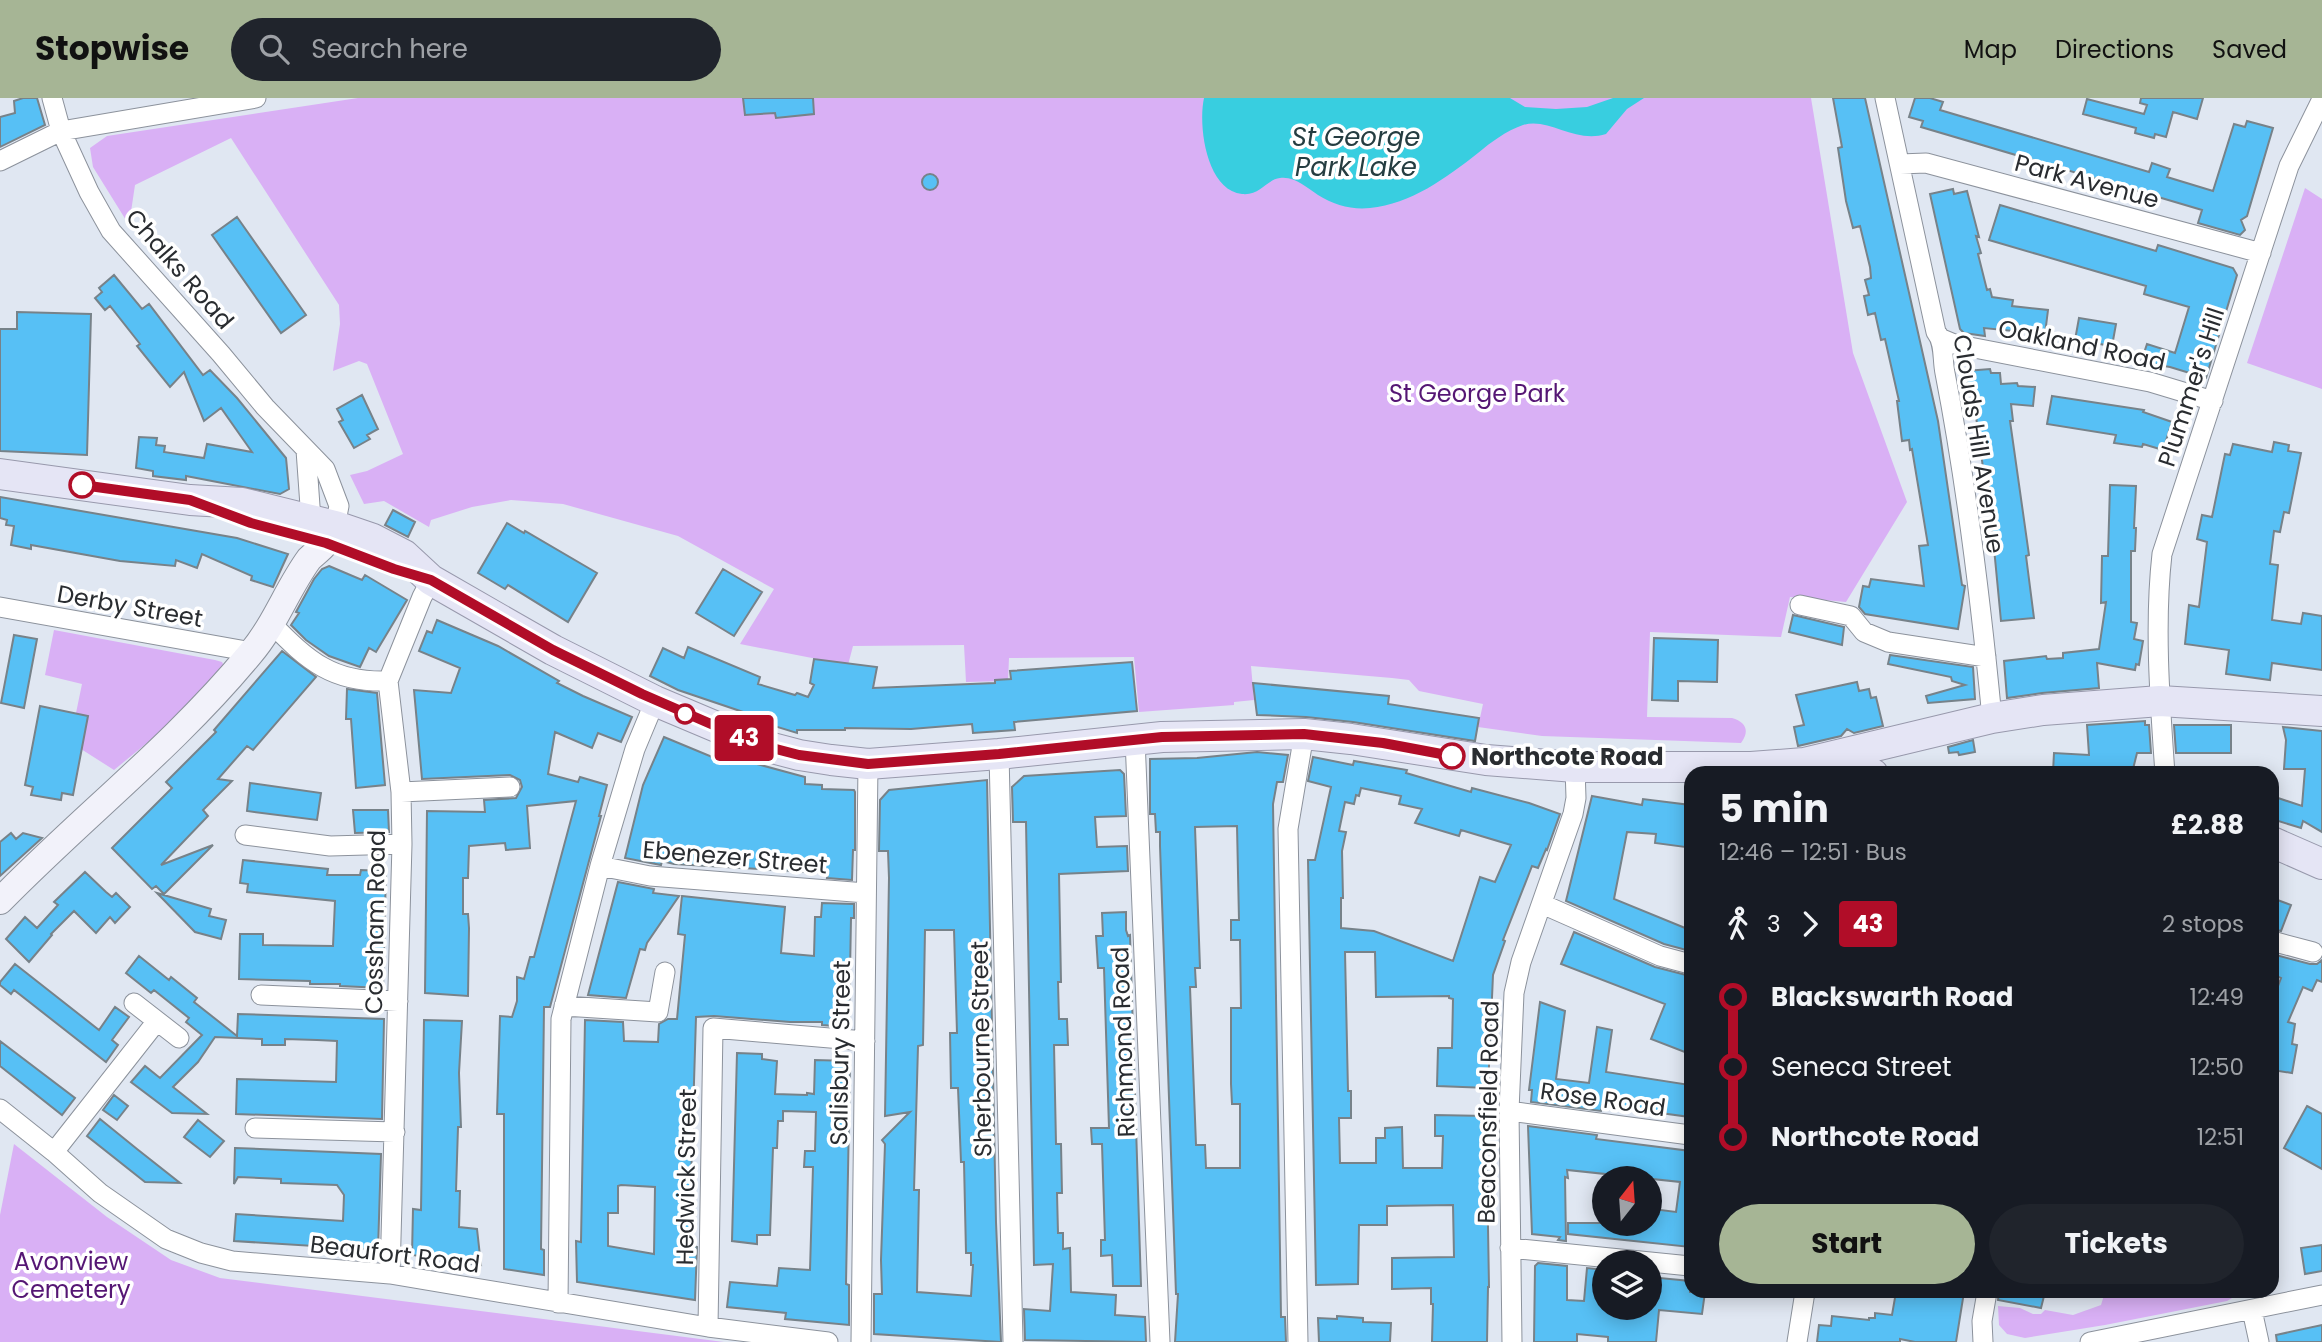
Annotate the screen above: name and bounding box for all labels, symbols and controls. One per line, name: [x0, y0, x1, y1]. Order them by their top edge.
search box: [231, 18, 721, 81]
text: Stopwise: [35, 25, 189, 72]
icon: search: [255, 30, 293, 68]
text: Search here: [311, 31, 468, 67]
text: Map: [1964, 33, 2017, 66]
text: Directions: [2055, 33, 2174, 66]
text: Saved: [2212, 33, 2287, 66]
water label: St George Park Lake: [1292, 119, 1420, 185]
street label: Park Avenue: [2011, 146, 2163, 216]
street label: Chalks Road: [118, 202, 242, 336]
street label: Plummer's Hill: [2150, 303, 2232, 471]
street label: Oakland Road: [1995, 311, 2169, 379]
street label: Clouds Hill Avenue: [1945, 332, 2013, 556]
park label: St George Park: [1389, 377, 1566, 410]
unlabelled marker: [69, 472, 95, 498]
street label: Derby Street: [55, 577, 205, 635]
unlabelled marker: [675, 704, 695, 724]
line badge: 43: [712, 715, 776, 761]
text: 43: [729, 721, 759, 754]
place label: Northcote Road: [1471, 740, 1663, 773]
marker: Northcote Road: [1439, 743, 1465, 769]
text: 5 min: [1719, 782, 1829, 835]
text: £2.88: [2171, 807, 2244, 843]
street label: Cossham Road: [357, 830, 393, 1014]
street label: Ebenezer Street: [641, 832, 829, 882]
text: 12:46 – 12:51 · Bus: [1719, 836, 1907, 868]
icon: walk: [1719, 905, 1757, 943]
icon: forward: [1791, 905, 1829, 943]
text: 43: [1853, 907, 1883, 940]
text: 3: [1767, 908, 1781, 940]
text: 2 stops: [2162, 908, 2244, 940]
street label: Sherbourne Street: [963, 941, 999, 1157]
street label: Richmond Road: [1103, 946, 1143, 1138]
street label: Salisbury Street: [822, 960, 858, 1146]
text: Blackswarth Road: [1771, 979, 2013, 1015]
text: 12:49: [2190, 981, 2244, 1013]
street label: Beaconsfield Road: [1470, 1000, 1506, 1224]
text: Seneca Street: [1771, 1049, 1952, 1085]
text: 12:50: [2190, 1051, 2244, 1083]
street label: Rose Road: [1538, 1074, 1668, 1124]
street label: Hedwick Street: [668, 1088, 704, 1266]
text: Northcote Road: [1771, 1119, 1980, 1155]
text: 12:51: [2197, 1121, 2244, 1153]
north arrow: [1592, 1166, 1662, 1236]
map controls: [1592, 1166, 1662, 1320]
button: Start: [1719, 1204, 1975, 1284]
button: Tickets: [1989, 1204, 2244, 1284]
street label: Beaufort Road: [308, 1227, 482, 1281]
park label: Avonview Cemetery: [11, 1245, 131, 1306]
button: layers: [1592, 1250, 1662, 1320]

